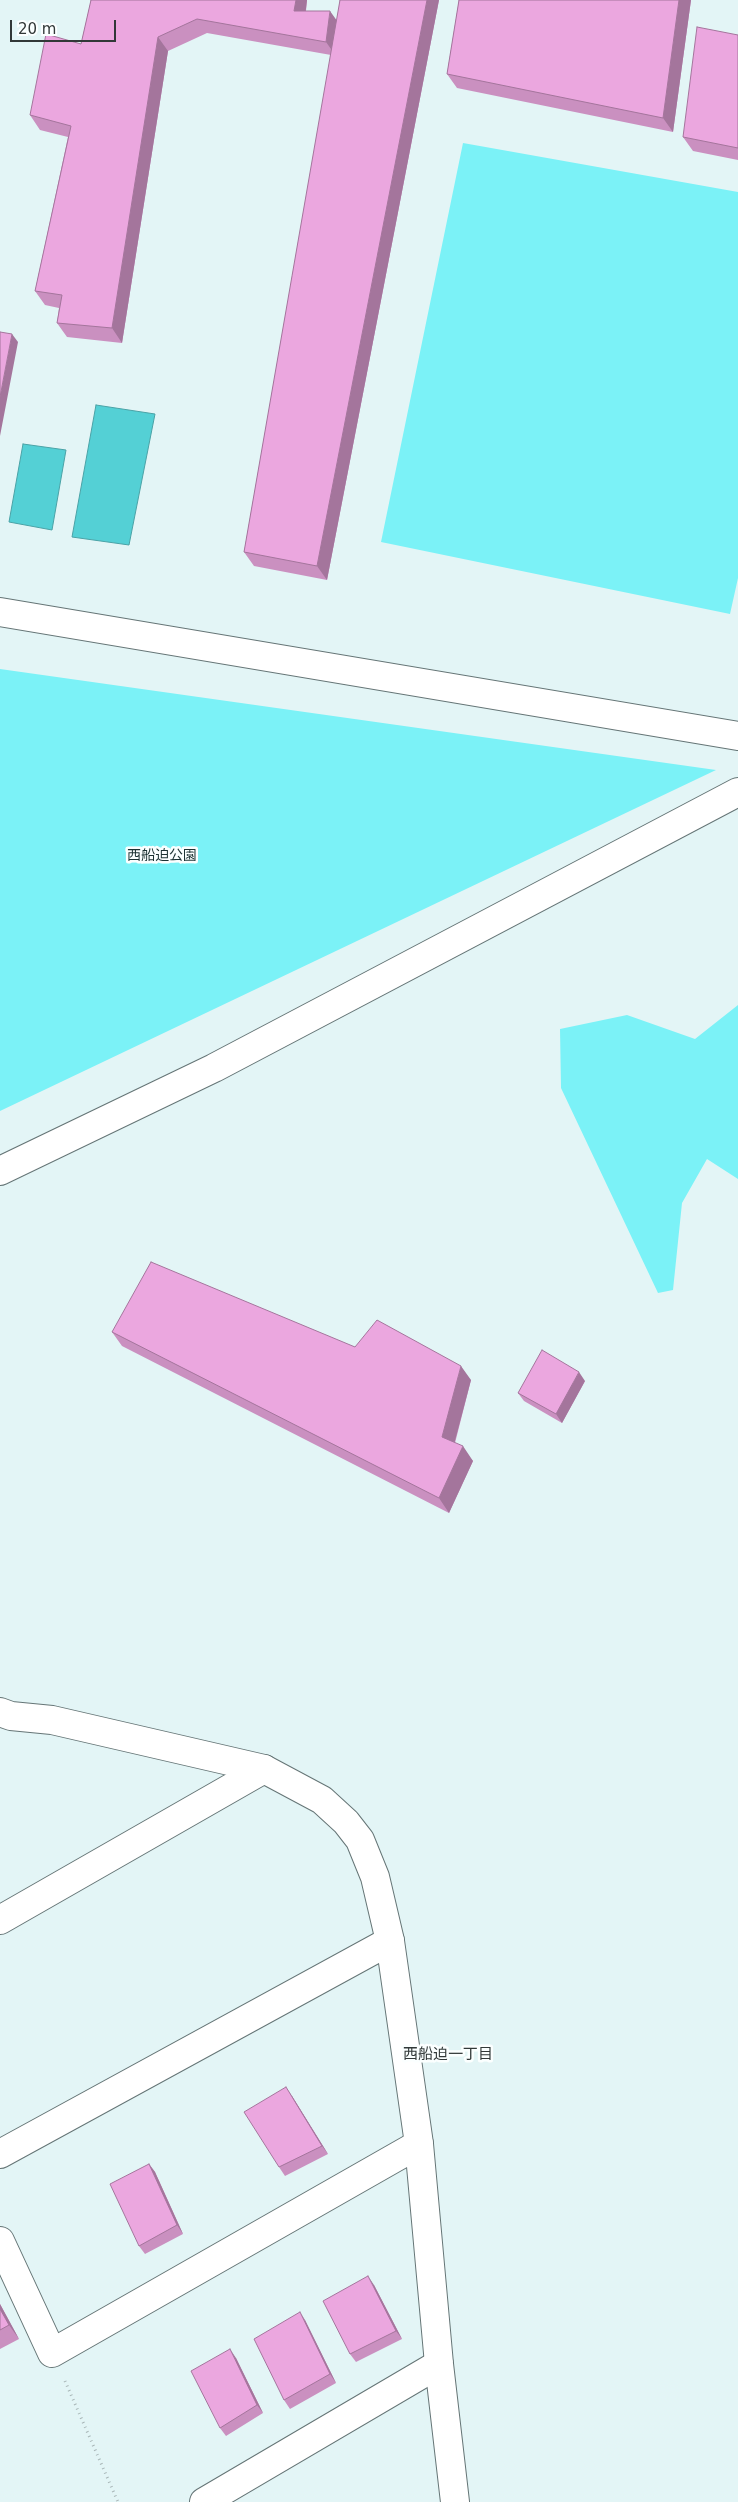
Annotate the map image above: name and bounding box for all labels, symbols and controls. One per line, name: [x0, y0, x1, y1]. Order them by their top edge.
scale bar: [12, 10, 119, 42]
text: 20 m: [18, 20, 56, 38]
park label: 西船迫公園: [127, 848, 197, 864]
district label: 西船迫一丁目: [403, 2046, 493, 2064]

